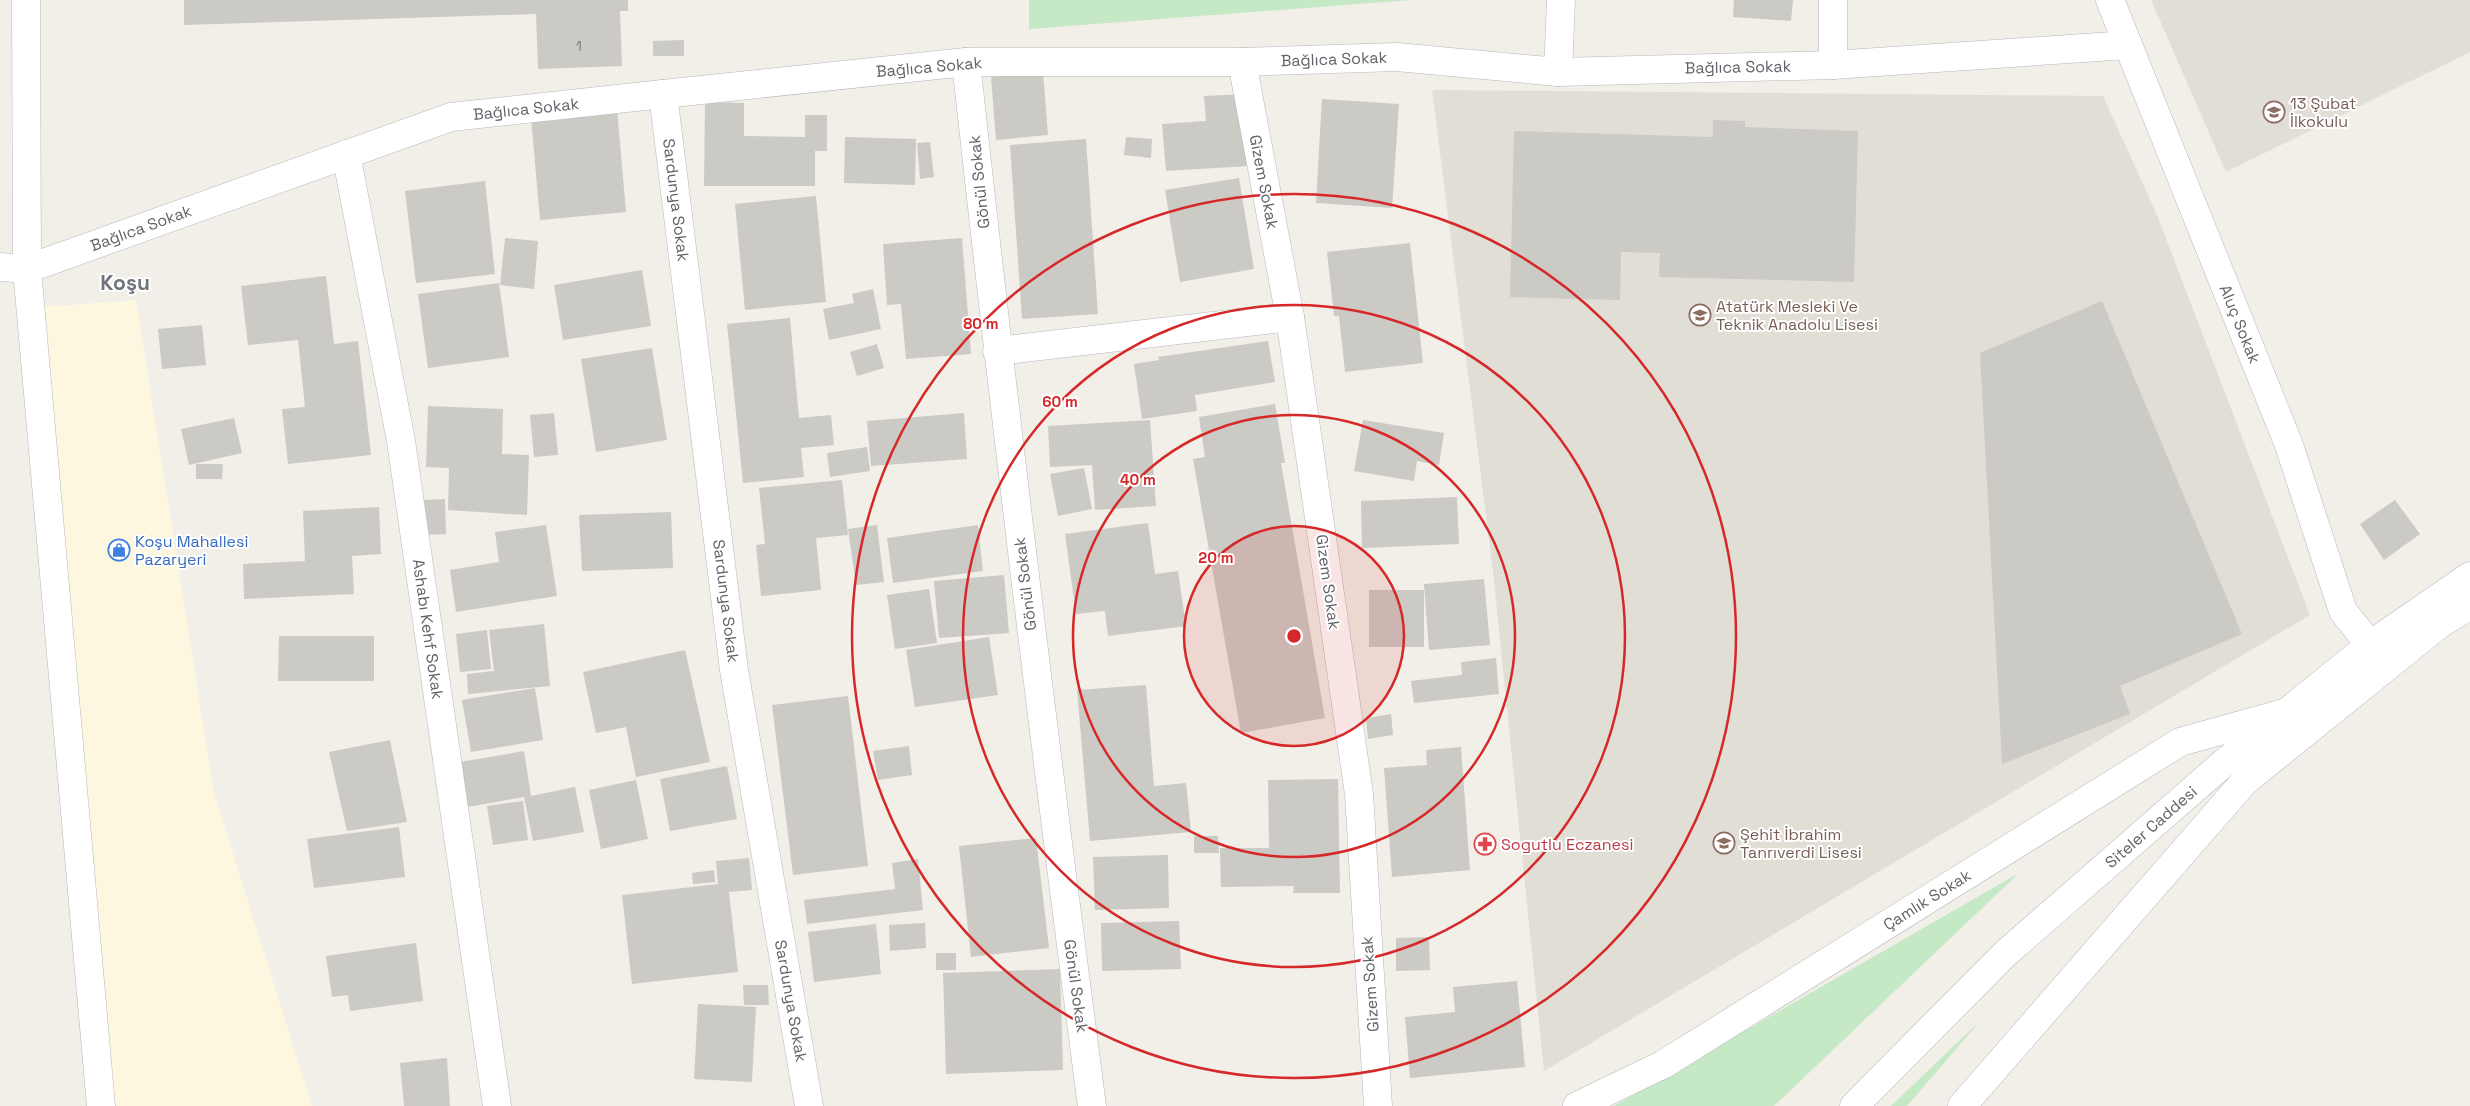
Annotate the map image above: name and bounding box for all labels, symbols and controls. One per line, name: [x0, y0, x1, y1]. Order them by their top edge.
house number: 1: [576, 37, 582, 55]
street label: Bağlıca Sokak: [1280, 47, 1388, 71]
street label: Bağlıca Sokak: [875, 52, 983, 82]
street label: Bağlıca Sokak: [1685, 56, 1792, 78]
street label: Bağlıca Sokak: [472, 93, 580, 125]
place label: 13 Şubat İlkokulu: [2290, 93, 2356, 132]
school or university icon: 13 Şubat İlkokulu: [2262, 100, 2286, 124]
street label: Gizem Sokak: [1245, 133, 1284, 231]
street label: Gönül Sokak: [964, 134, 994, 230]
street label: Sardunya Sokak: [658, 137, 694, 263]
street label: Bağlıca Sokak: [87, 200, 195, 256]
district label: Koşu: [100, 269, 150, 296]
street label: Aluç Sokak: [2215, 281, 2266, 367]
place label: Atatürk Mesleki Ve Teknik Anadolu Lisesi: [1716, 296, 1878, 335]
school or university icon: Atatürk Mesleki Ve Teknik Anadolu Lisesi: [1688, 303, 1712, 327]
text: 80 m: [963, 314, 999, 333]
text: 60 m: [1042, 392, 1078, 411]
text: 40 m: [1120, 470, 1156, 489]
place label: Koşu Mahallesi Pazaryeri: [135, 531, 248, 570]
street label: Gizem Sokak: [1311, 533, 1345, 631]
street label: Gönül Sokak: [1009, 536, 1041, 632]
shop icon: Koşu Mahallesi Pazaryeri: [107, 538, 131, 562]
street label: Sardunya Sokak: [708, 538, 744, 664]
text: 20 m: [1198, 548, 1234, 567]
street label: Ashabı Kehf Sokak: [408, 558, 448, 701]
centre of rings: [1285, 627, 1303, 645]
street label: Siteler Caddesi: [2101, 781, 2201, 873]
place label: Şehit İbrahim Tanrıverdi Lisesi: [1740, 824, 1862, 863]
school or university icon: Şehit İbrahim Tanrıverdi Lisesi: [1712, 831, 1736, 855]
pharmacy icon: Sogutlu Eczanesi: [1473, 832, 1497, 856]
place label: Sogutlu Eczanesi: [1501, 834, 1633, 855]
street label: Çamlık Sokak: [1879, 864, 1975, 935]
street label: Gizem Sokak: [1356, 935, 1384, 1033]
street label: Sardunya Sokak: [770, 938, 812, 1064]
street label: Gönül Sokak: [1059, 938, 1093, 1034]

